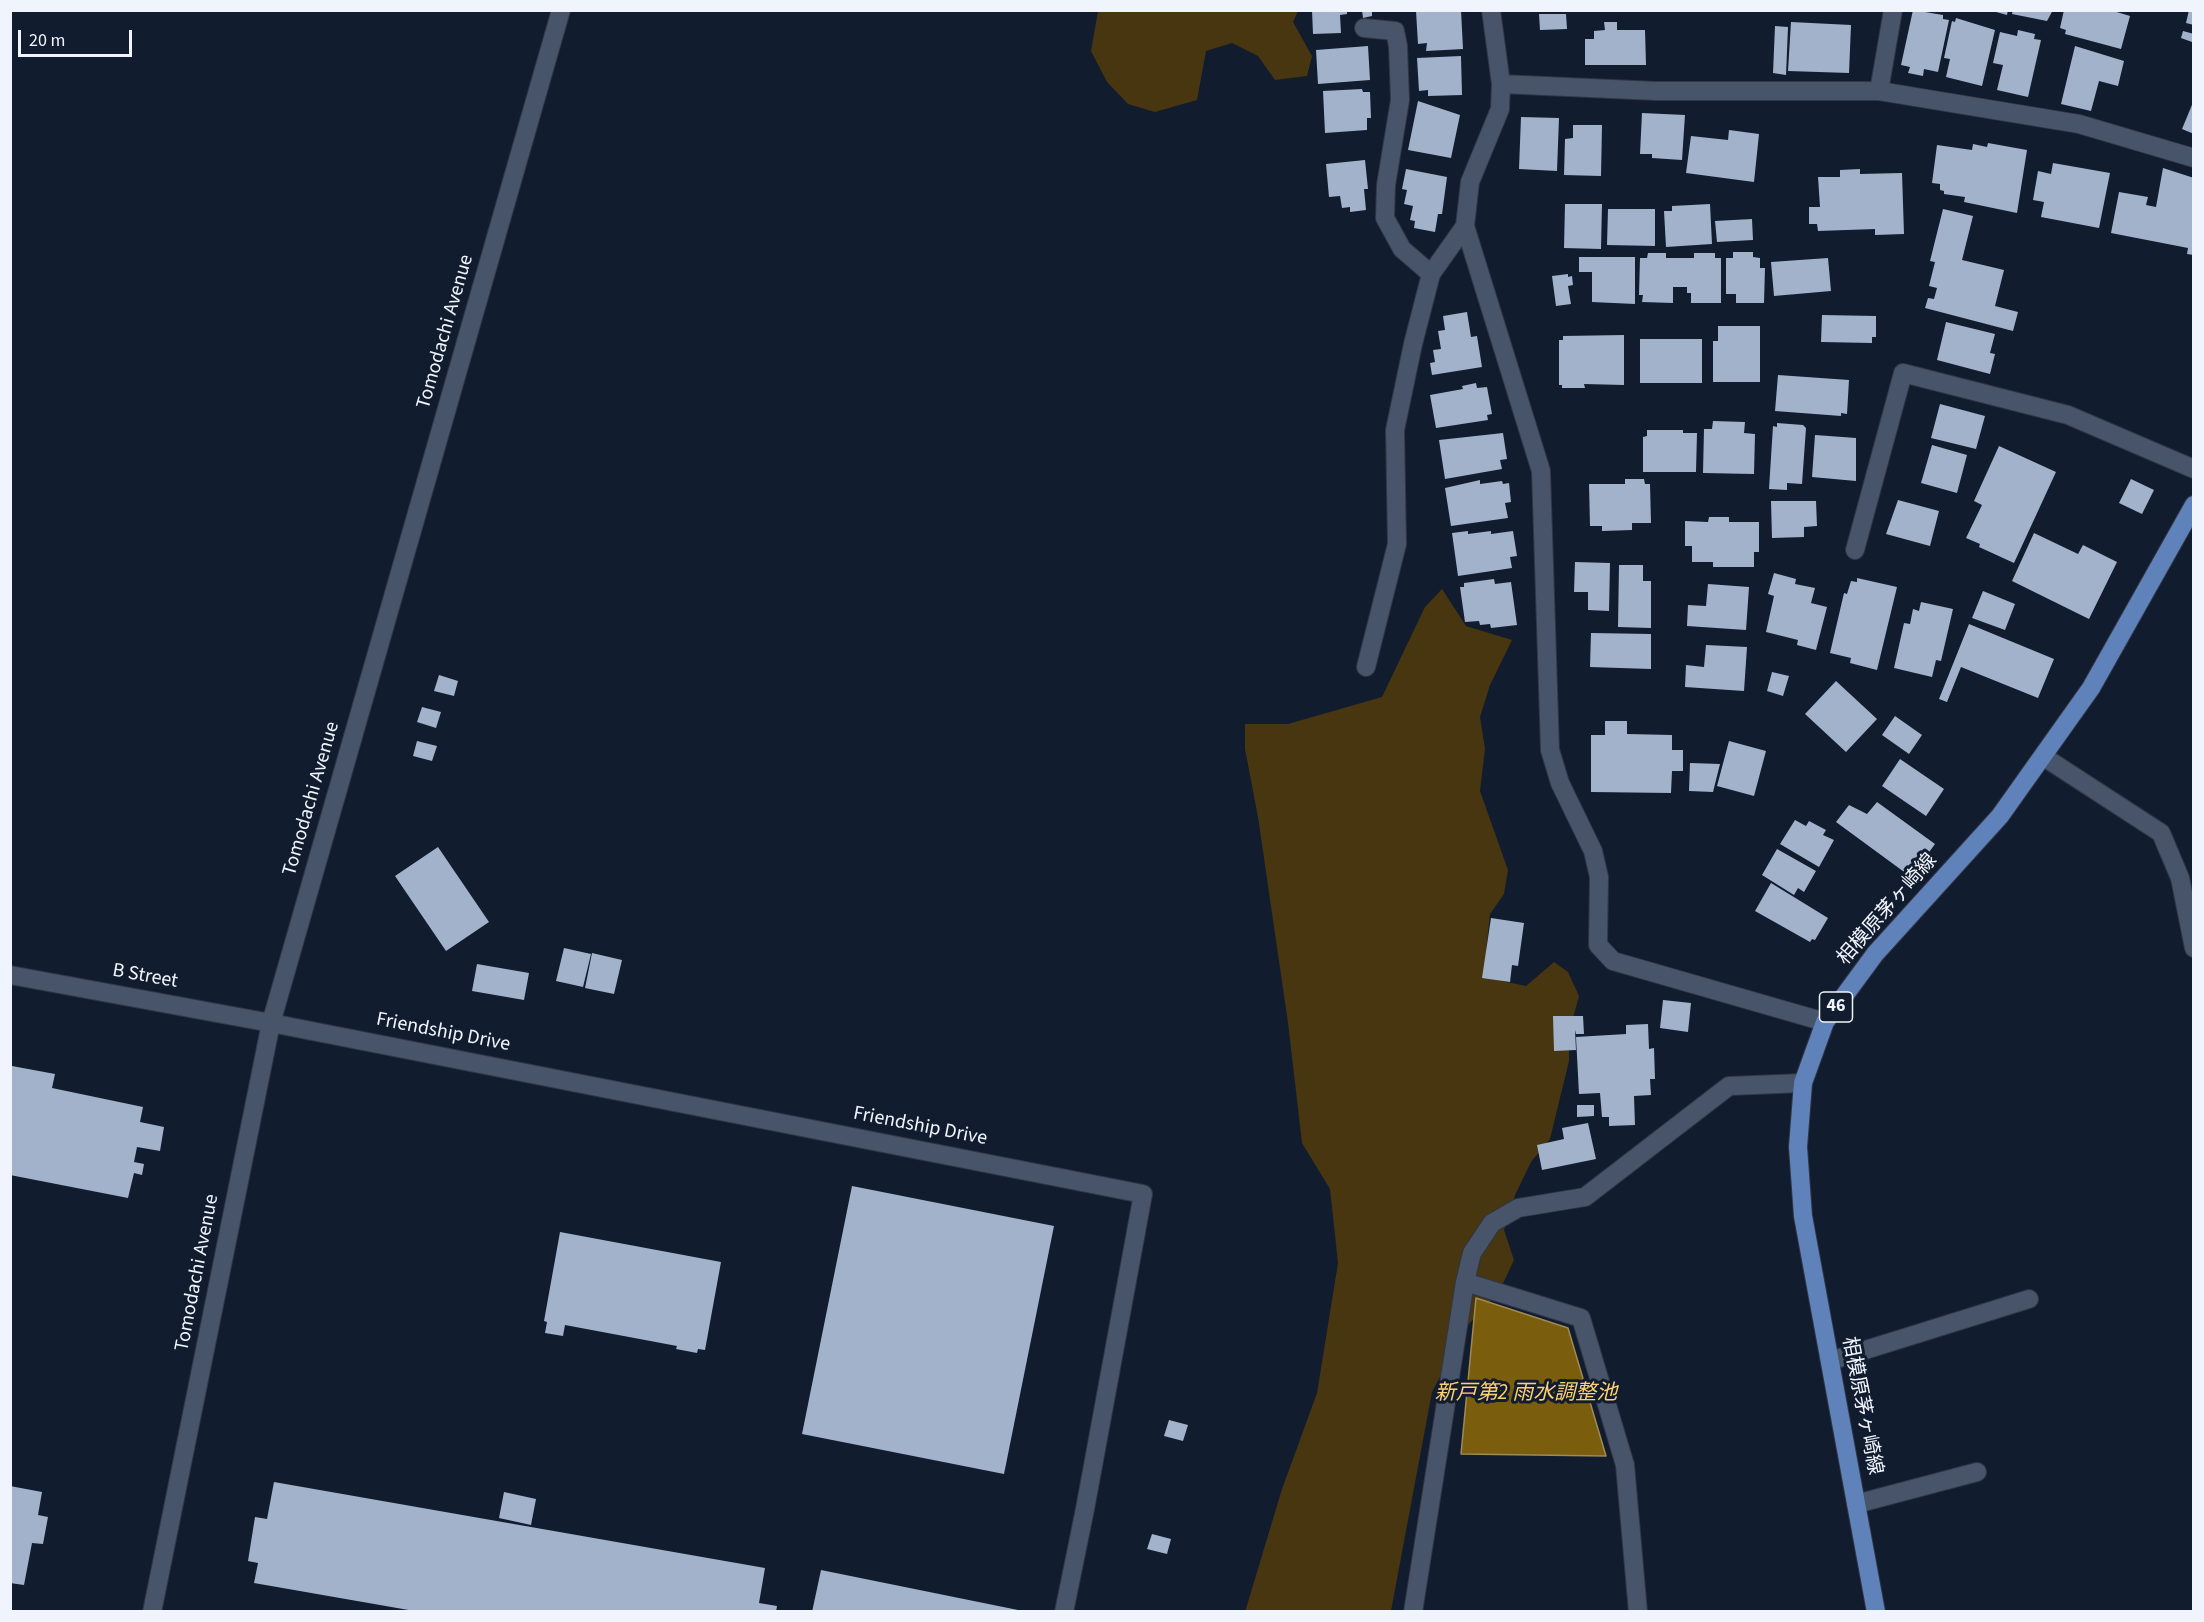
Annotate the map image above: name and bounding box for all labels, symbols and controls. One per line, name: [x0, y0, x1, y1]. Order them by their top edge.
scale bar: [21, 18, 135, 56]
text: 20 m: [29, 28, 65, 53]
street label: Tomodachi Avenue: [412, 252, 480, 412]
street label: Tomodachi Avenue: [278, 719, 346, 879]
street label: 相模原茅ヶ崎線: [1833, 849, 1943, 971]
street label: B Street: [110, 959, 180, 995]
road number: 46: [1820, 992, 1852, 1022]
street label: Friendship Drive: [374, 1008, 512, 1058]
street label: Friendship Drive: [851, 1102, 989, 1152]
street label: Tomodachi Avenue: [171, 1192, 225, 1354]
street label: 相模原茅ヶ崎線: [1836, 1335, 1886, 1477]
water label: 新戸第2 雨水調整池: [1435, 1381, 1617, 1407]

